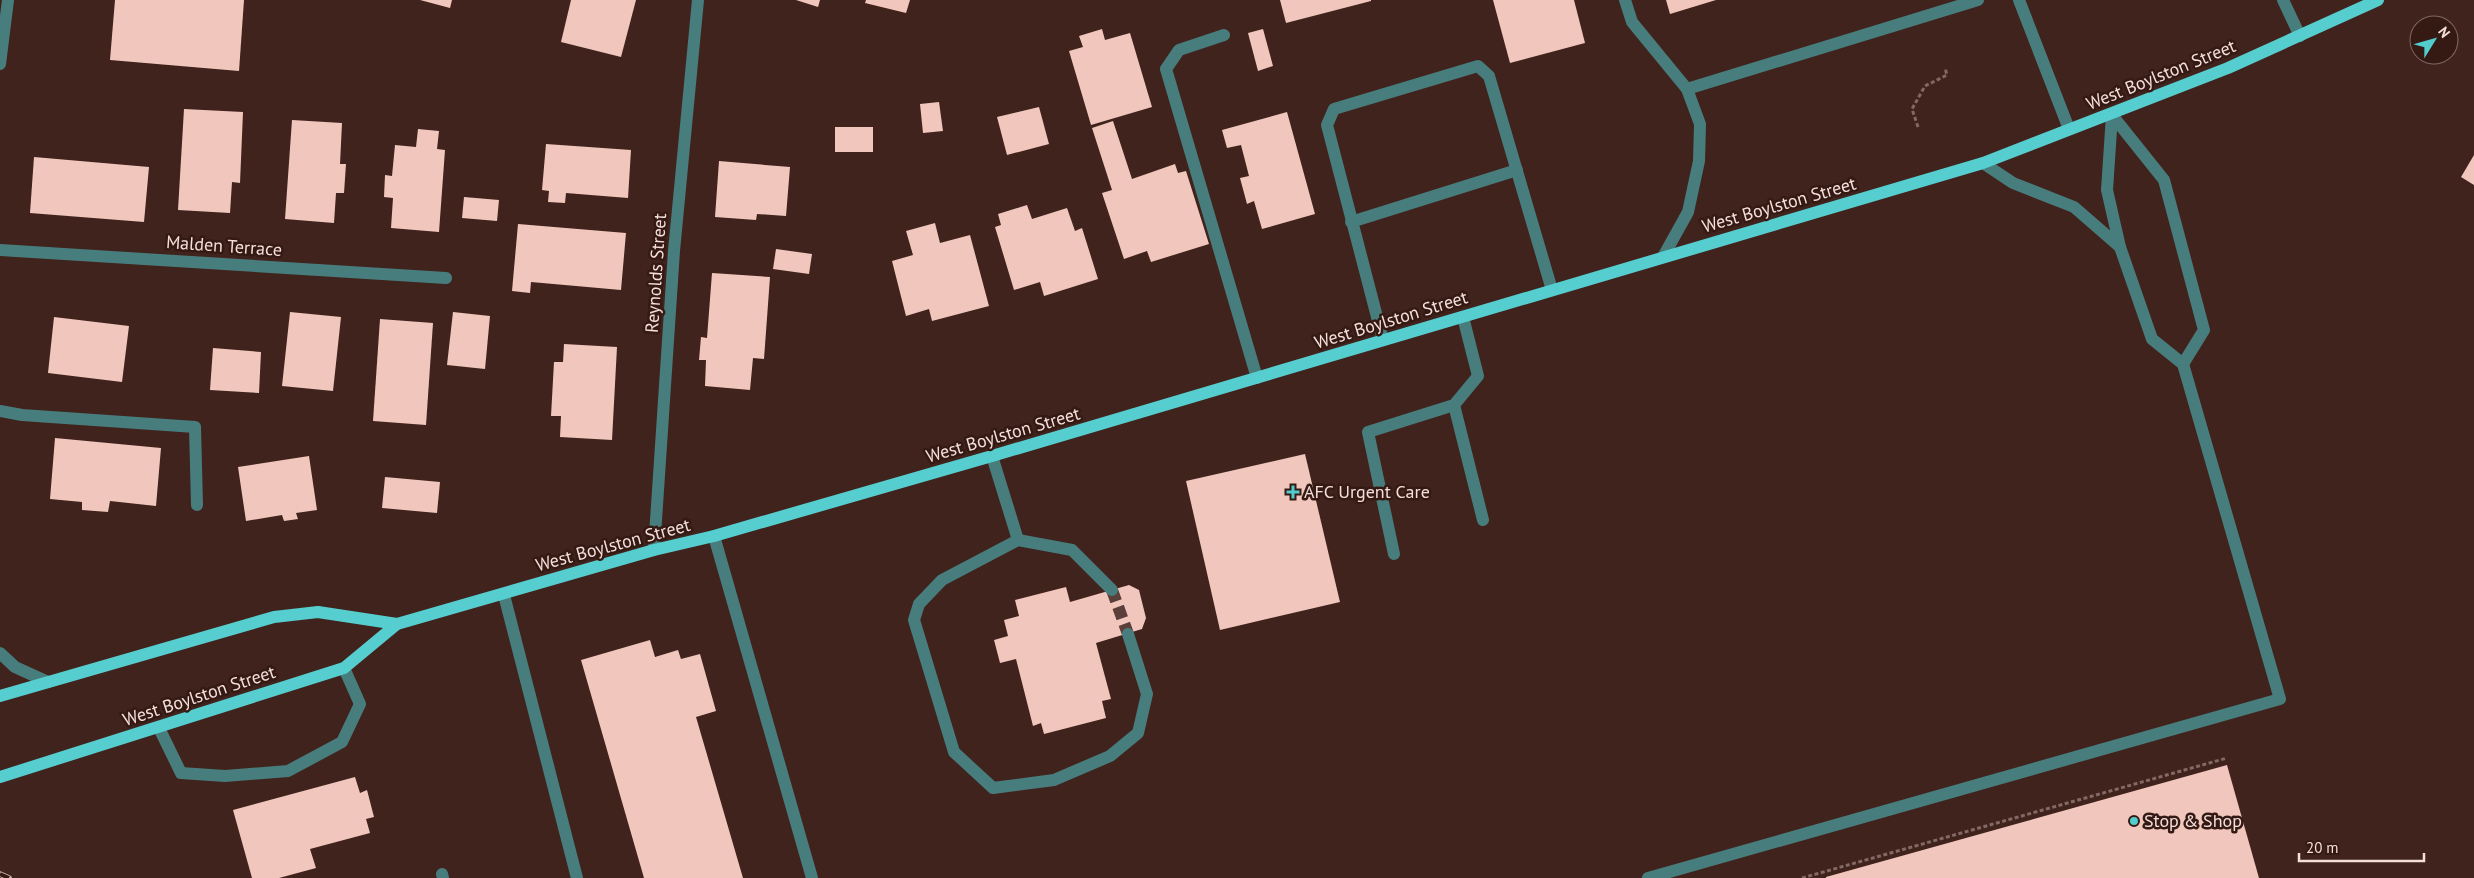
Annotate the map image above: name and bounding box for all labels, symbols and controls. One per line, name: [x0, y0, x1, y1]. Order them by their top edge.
north arrow: [2409, 15, 2459, 65]
text: N: [2434, 23, 2454, 41]
street label: West Boylston Street: [2083, 34, 2239, 115]
street label: West Boylston Street: [1699, 172, 1859, 238]
street label: Reynolds Street: [640, 212, 671, 334]
street label: Malden Terrace: [165, 230, 283, 261]
street label: West Boylston Street: [1311, 285, 1470, 354]
street label: West Boylston Street: [923, 402, 1083, 468]
place label: AFC Urgent Care: [1304, 480, 1430, 503]
marker: AFC Urgent Care: [1286, 485, 1300, 499]
street label: West Boylston Street: [533, 513, 693, 576]
street label: West Boylston Street: [120, 660, 278, 731]
place label: Stop & Shop: [2144, 809, 2242, 832]
marker: Stop & Shop: [2128, 815, 2140, 827]
scale bar: [2299, 830, 2424, 862]
text: 20 m: [2306, 838, 2339, 857]

